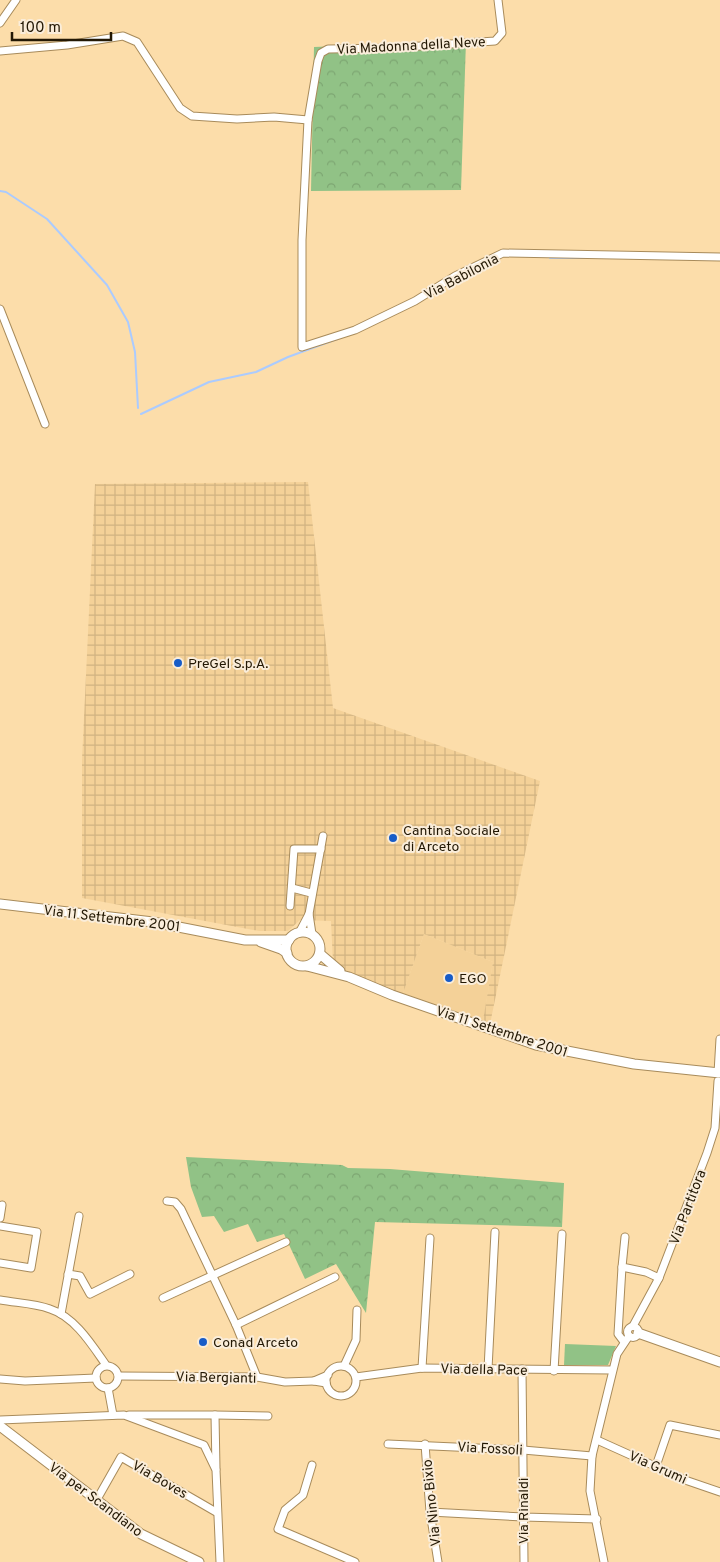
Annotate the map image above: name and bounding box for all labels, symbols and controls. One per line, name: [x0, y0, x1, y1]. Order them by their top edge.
scale bar: [12, 10, 111, 42]
text: 100 m: [20, 19, 61, 38]
street label: Via Madonna della Neve: [336, 34, 486, 59]
street label: Via Babilonia: [422, 251, 502, 304]
place label: PreGel S.p.A.: [188, 656, 268, 673]
marker: PreGel S.p.A.: [172, 657, 184, 669]
place label: Cantina Sociale di Arceto: [403, 823, 500, 856]
marker: Cantina Sociale di Arceto: [387, 832, 399, 844]
street label: Via 11 Settembre 2001: [42, 903, 181, 936]
place label: EGO: [459, 971, 487, 988]
marker: EGO: [443, 972, 455, 984]
street label: Via 11 Settembre 2001: [433, 1003, 570, 1062]
street label: Via Partitora: [666, 1168, 711, 1247]
place label: Conad Arceto: [213, 1335, 298, 1352]
marker: Conad Arceto: [197, 1336, 209, 1348]
street label: Via della Pace: [440, 1361, 528, 1380]
street label: Via Bergianti: [176, 1369, 256, 1388]
street label: Via Fossoli: [457, 1439, 523, 1460]
street label: Via Grumi: [626, 1448, 689, 1489]
street label: Via Boves: [128, 1458, 190, 1503]
street label: Via Nino Bixio: [419, 1458, 446, 1547]
street label: Via per Scandiano: [45, 1459, 146, 1541]
street label: Via Rinaldi: [516, 1478, 533, 1544]

